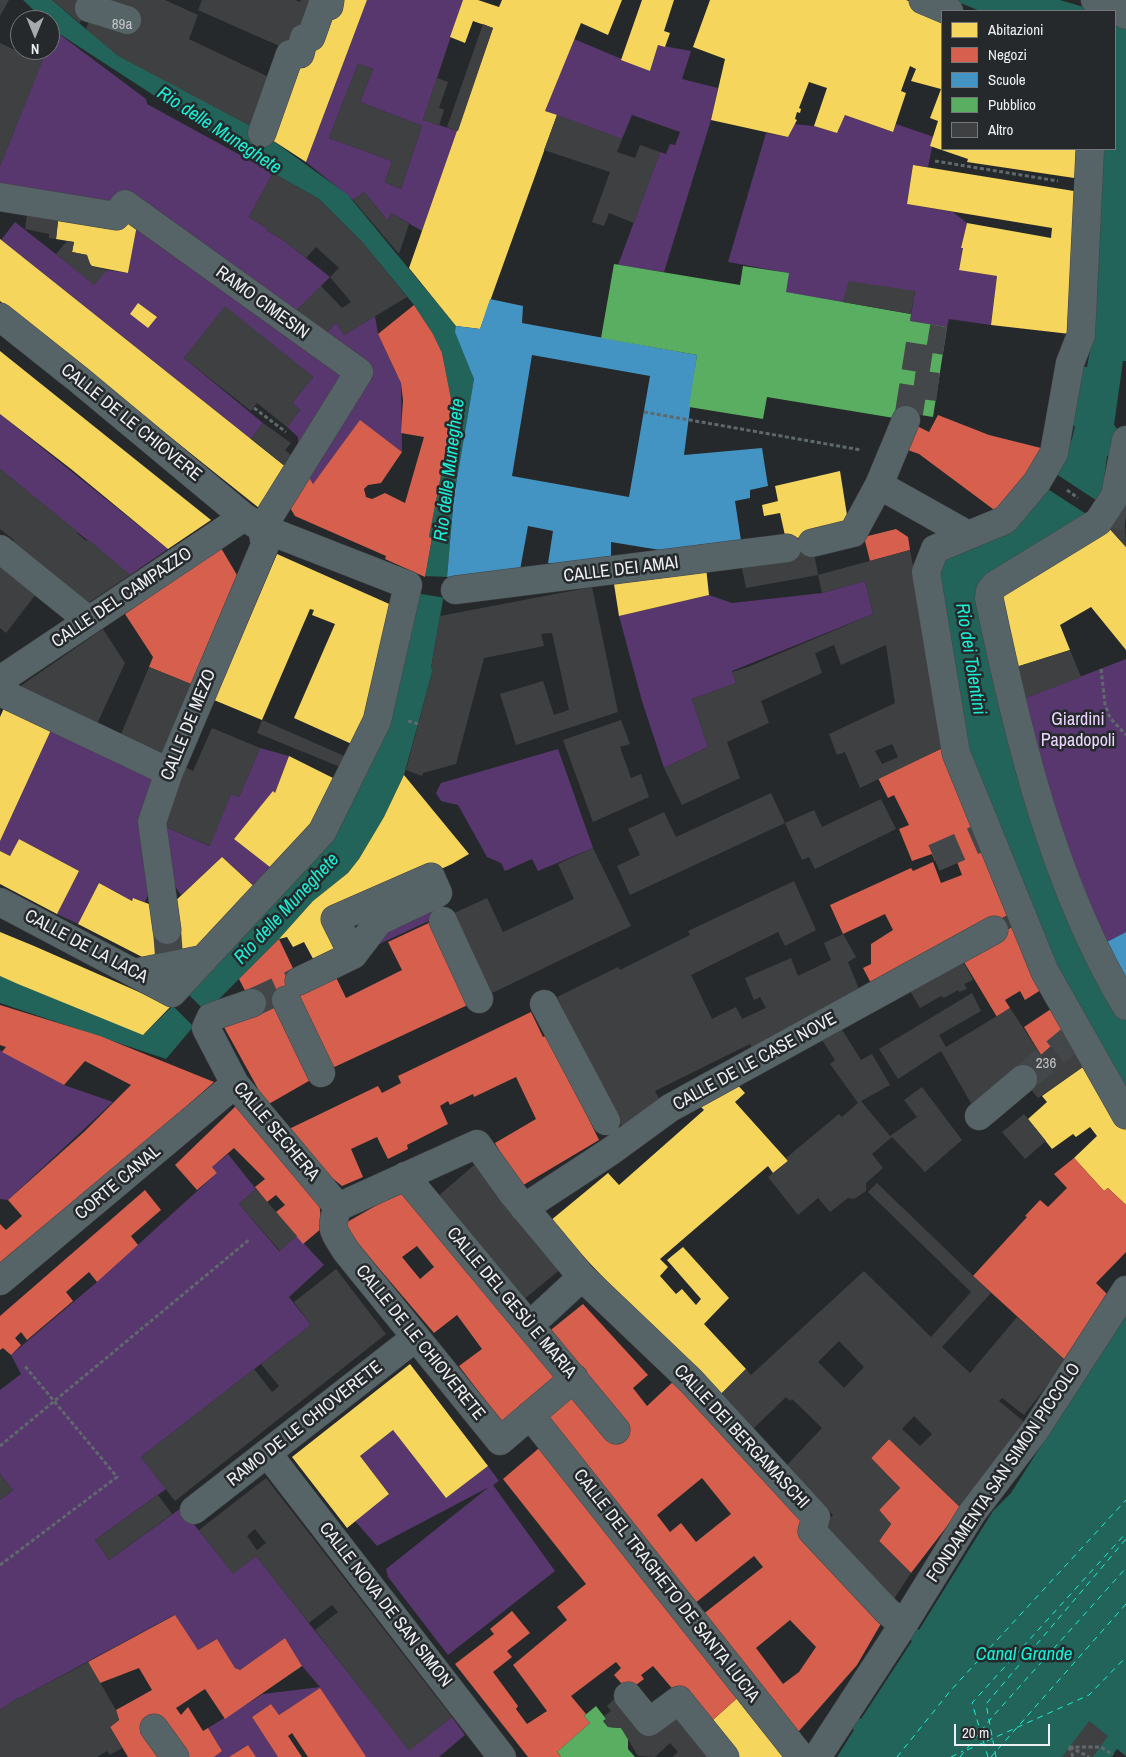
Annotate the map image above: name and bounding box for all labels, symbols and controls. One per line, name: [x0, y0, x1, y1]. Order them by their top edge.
north arrow: [10, 10, 60, 60]
legend: [941, 10, 1116, 150]
house number: 89a: [112, 16, 132, 34]
text: Abitazioni: [988, 19, 1043, 40]
text: N: [31, 40, 39, 58]
text: Negozi: [988, 44, 1027, 65]
text: Scuole: [988, 69, 1026, 90]
water label: Rio delle Muneghete: [153, 82, 285, 180]
text: Pubblico: [988, 94, 1036, 115]
text: Altro: [988, 119, 1013, 140]
street label: RAMO CIMESIN: [211, 262, 313, 344]
street label: CALLE DE LE CHIOVERE: [56, 360, 206, 486]
water label: Rio delle Muneghete: [430, 397, 470, 543]
street label: CALLE DEL CAMPAZZO: [48, 543, 196, 653]
street label: CALLE DEI AMAI: [562, 552, 680, 588]
water label: Rio dei Tolentini: [950, 601, 990, 717]
street label: CALLE DE MEZO: [157, 666, 221, 784]
park label: Giardini Papadopoli: [1041, 709, 1115, 752]
water label: Rio delle Muneghete: [230, 849, 344, 969]
street label: CALLE DE LA LACA: [21, 905, 151, 989]
street label: CALLE DE LE CASE NOVE: [669, 1008, 841, 1116]
house number: 236: [1036, 1055, 1056, 1073]
street label: CALLE SECHERA: [228, 1078, 324, 1186]
street label: CORTE CANAL: [71, 1141, 165, 1225]
street label: CALLE DEL GESÙ E MARIA: [442, 1223, 580, 1383]
street label: CALLE DE LE CHIOVERETE: [351, 1261, 489, 1425]
street label: RAMO DE LE CHIOVERETE: [223, 1357, 387, 1491]
street label: FONDAMENTA SAN SIMON PICCOLO: [922, 1359, 1086, 1587]
street label: CALLE DEI BERGAMASCHI: [669, 1361, 813, 1513]
street label: CALLE DEL TRAGHETO DE SANTA LUCIA: [568, 1465, 764, 1707]
street label: CALLE NOVA DE SAN SIMON: [314, 1518, 456, 1692]
water label: Canal Grande: [976, 1644, 1072, 1666]
scale bar: [956, 1714, 1052, 1746]
text: 20 m: [962, 1722, 989, 1743]

